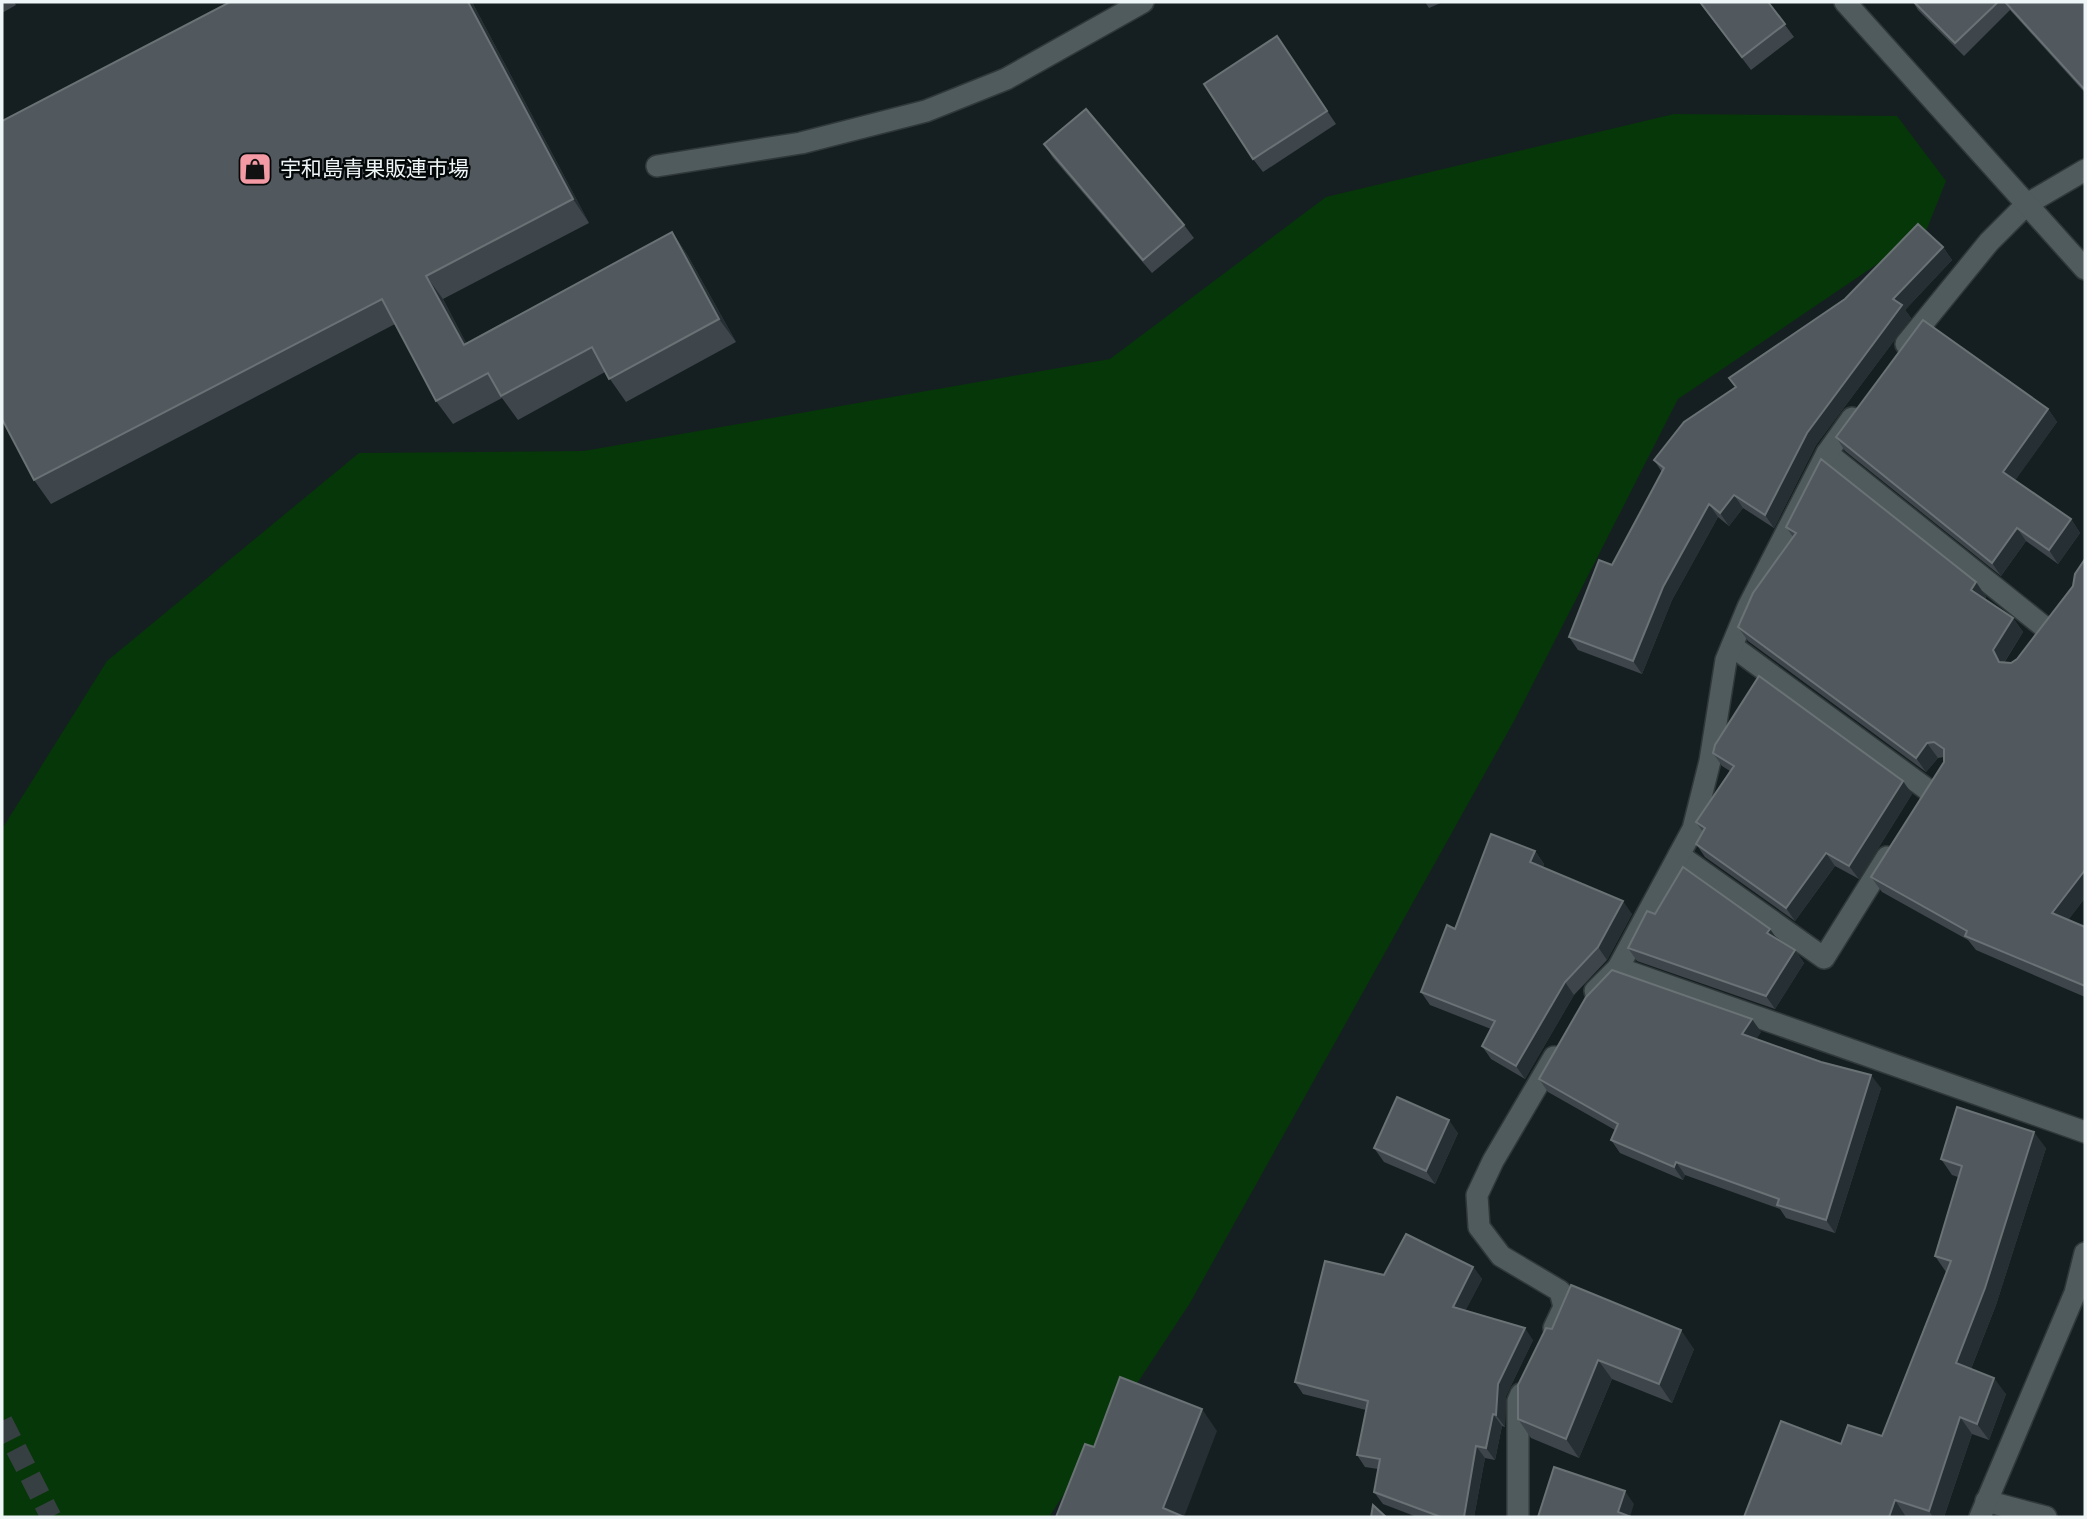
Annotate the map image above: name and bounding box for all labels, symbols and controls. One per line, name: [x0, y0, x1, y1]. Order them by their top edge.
shop icon: 宇和島青果販連市場: [236, 150, 274, 188]
place label: 宇和島青果販連市場: [280, 154, 469, 184]

